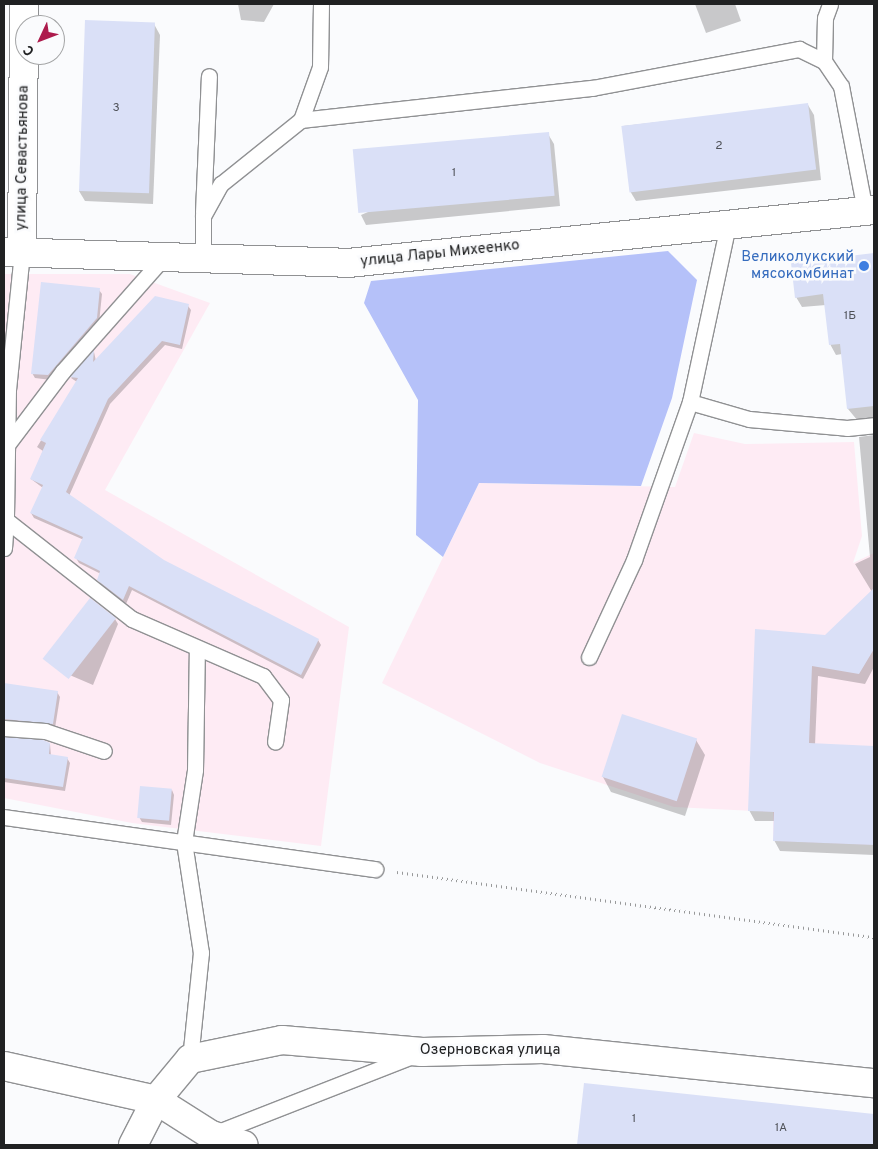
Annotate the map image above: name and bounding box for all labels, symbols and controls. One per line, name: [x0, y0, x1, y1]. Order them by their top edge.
north arrow: [15, 15, 65, 65]
text: С: [20, 41, 39, 59]
street label: улица Севастьянова: [13, 85, 33, 231]
house number: 3: [112, 102, 120, 116]
house number: 2: [715, 140, 723, 154]
house number: 1: [452, 167, 456, 181]
street label: улица Лары Михеенко: [359, 237, 521, 271]
place label: Великолукский мясокомбинат: [741, 248, 854, 283]
marker: Великолукский мясокомбинат: [858, 260, 870, 272]
house number: 1Б: [844, 310, 856, 324]
street label: Озерновская улица: [420, 1042, 560, 1060]
house number: 1: [632, 1113, 636, 1127]
house number: 1А: [775, 1122, 787, 1136]

